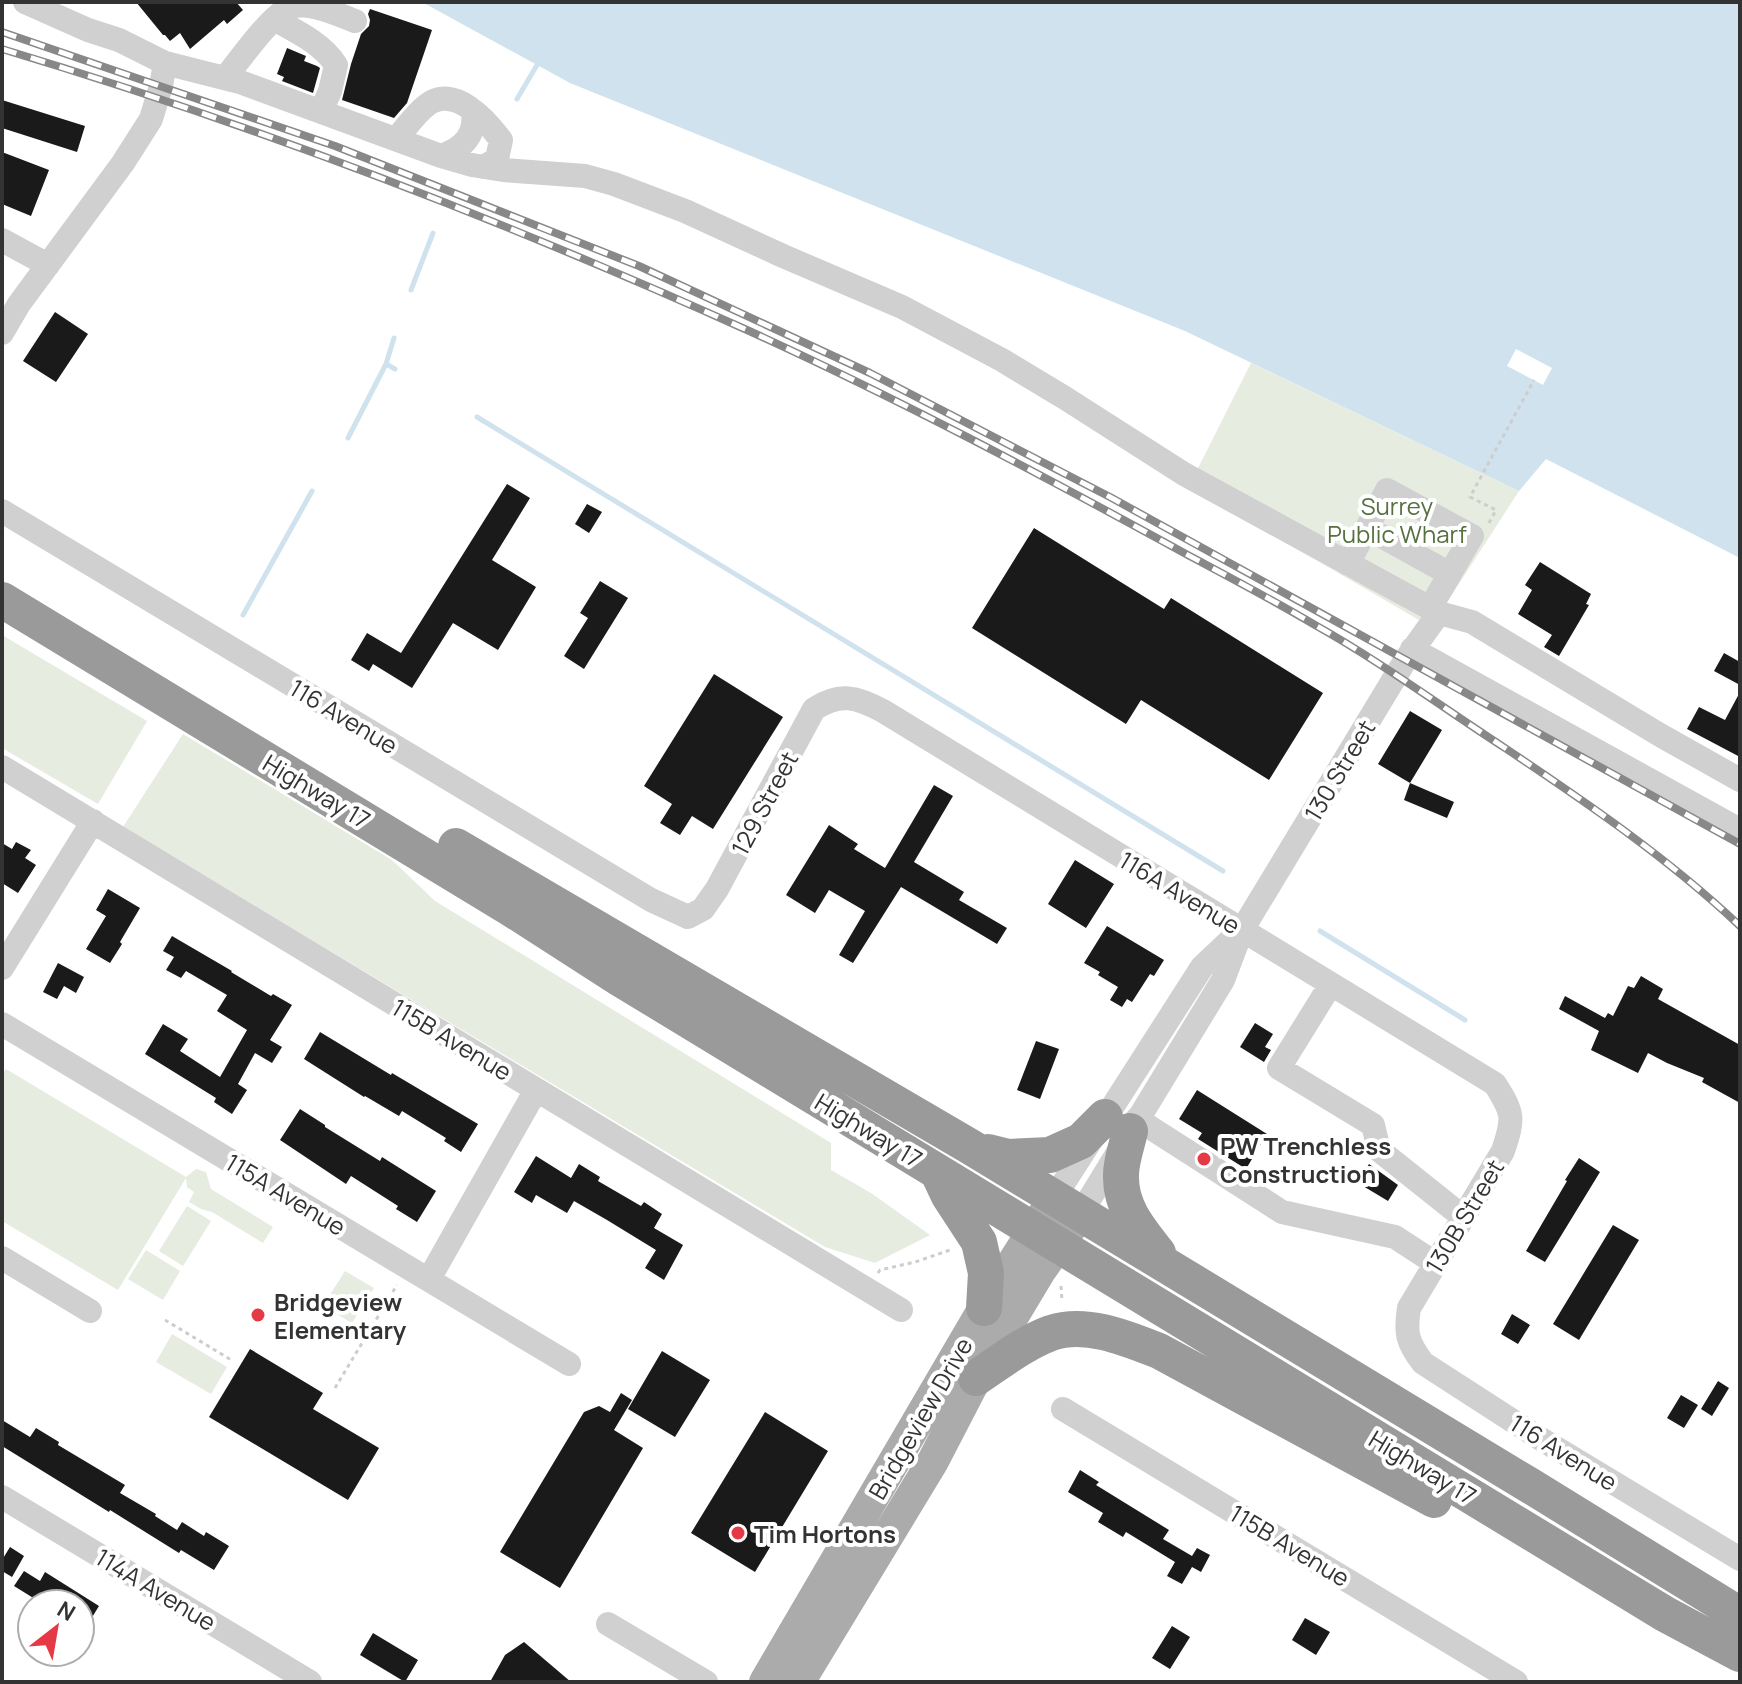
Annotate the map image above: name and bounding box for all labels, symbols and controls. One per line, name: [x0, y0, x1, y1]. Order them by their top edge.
park label: Surrey Public Wharf: [1327, 489, 1467, 550]
street label: 116 Avenue: [284, 671, 404, 761]
street label: 130 Street: [1296, 713, 1382, 827]
street label: 129 Street: [723, 745, 805, 861]
street label: Highway 17: [257, 746, 377, 836]
street label: 116A Avenue: [1113, 843, 1247, 941]
street label: 115B Avenue: [386, 990, 518, 1088]
street label: Highway 17: [809, 1085, 929, 1175]
place label: PW Trenchless Construction: [1220, 1129, 1391, 1190]
street label: 115A Avenue: [220, 1145, 352, 1243]
marker: PW Trenchless Construction: [1195, 1150, 1213, 1168]
street label: 130B Street: [1417, 1153, 1511, 1279]
place label: Bridgeview Elementary: [274, 1285, 407, 1346]
marker: Bridgeview Elementary: [249, 1306, 267, 1324]
street label: Bridgeview Drive: [860, 1331, 980, 1505]
street label: 116 Avenue: [1504, 1406, 1624, 1498]
street label: Highway 17: [1363, 1422, 1483, 1512]
street label: 115B Avenue: [1224, 1496, 1356, 1594]
place label: Tim Hortons: [754, 1517, 896, 1550]
marker: Tim Hortons: [729, 1524, 747, 1542]
street label: 114A Avenue: [90, 1540, 222, 1638]
north arrow: [16, 1588, 96, 1668]
text: N: [52, 1594, 81, 1628]

